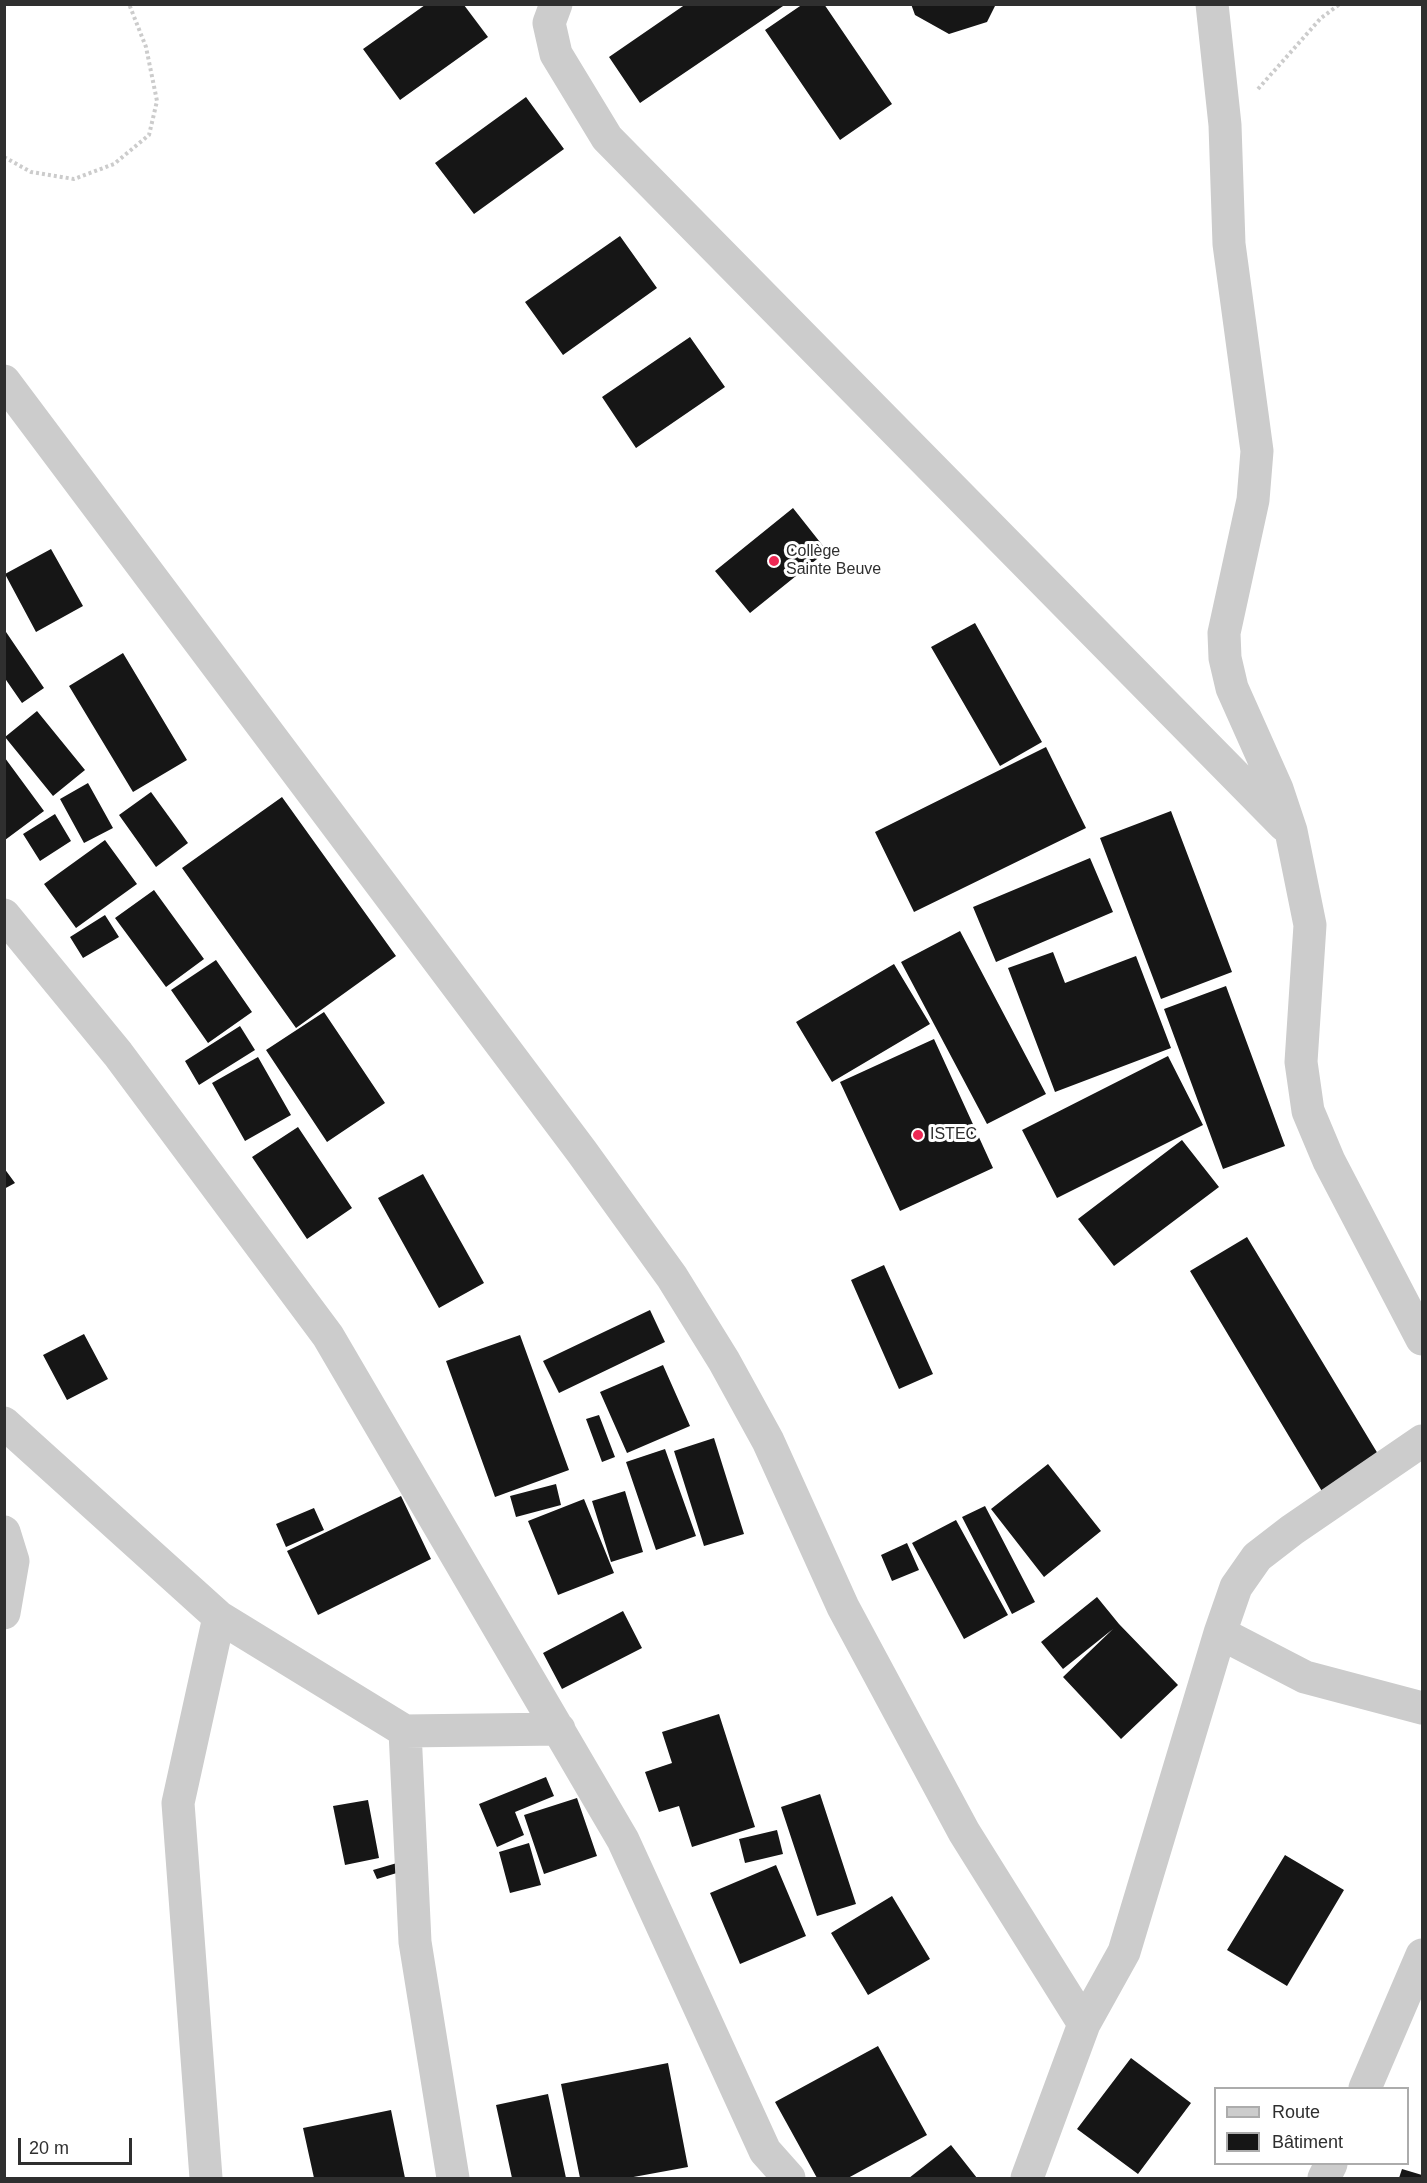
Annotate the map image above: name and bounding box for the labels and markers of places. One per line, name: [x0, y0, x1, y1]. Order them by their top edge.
place label: Collège Sainte Beuve: [786, 542, 881, 580]
marker: Collège Sainte Beuve: [767, 554, 781, 568]
place label: ISTEC: [930, 1125, 977, 1145]
marker: ISTEC: [911, 1128, 925, 1142]

